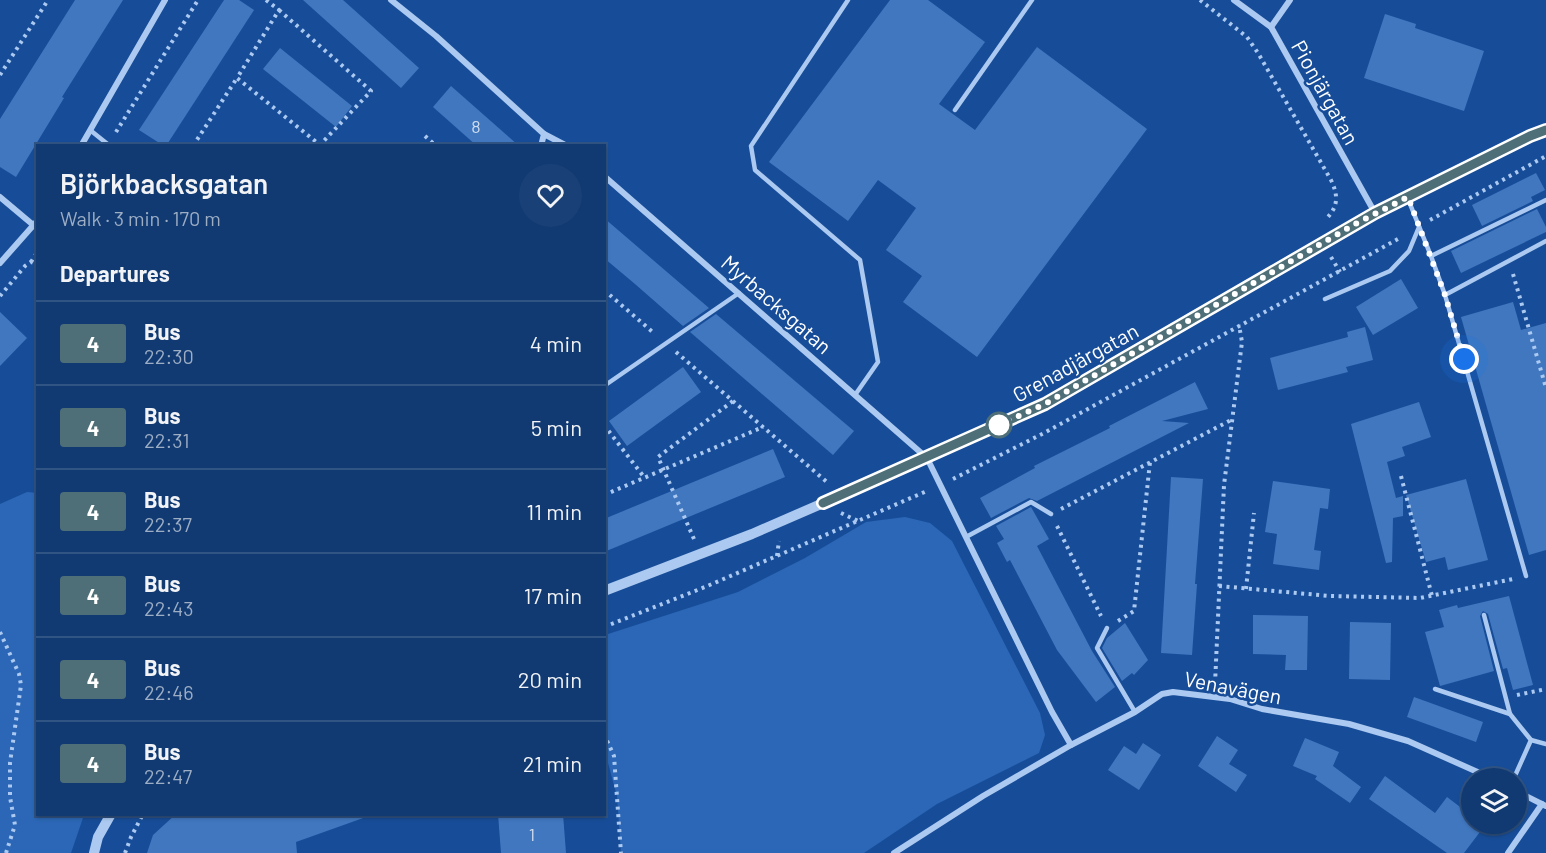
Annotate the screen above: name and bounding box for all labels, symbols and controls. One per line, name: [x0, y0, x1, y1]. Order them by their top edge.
street label: Pionjärgatan: [1287, 35, 1365, 149]
house number: 8: [471, 115, 481, 137]
button: heart: [519, 164, 582, 227]
text: Björkbacksgatan: [60, 166, 268, 200]
text: Walk · 3 min · 170 m: [60, 206, 221, 230]
street label: Myrbacksgatan: [717, 249, 837, 359]
text: Departures: [60, 260, 170, 286]
street label: Grenadjärgatan: [1008, 317, 1142, 407]
text: Bus: [144, 318, 181, 344]
text: 4 min: [530, 330, 582, 356]
text: 4: [87, 331, 99, 356]
text: 22:30: [144, 344, 194, 368]
your location: [1449, 344, 1479, 374]
text: Bus: [144, 402, 181, 428]
unlabelled marker: [986, 412, 1012, 438]
text: 5 min: [531, 414, 582, 440]
text: 4: [87, 415, 99, 440]
text: 22:31: [144, 428, 189, 452]
text: Bus: [144, 486, 181, 512]
text: 11 min: [526, 498, 582, 524]
text: 4: [87, 499, 99, 524]
text: 22:37: [144, 512, 192, 536]
text: Bus: [144, 570, 181, 596]
text: 17 min: [524, 582, 582, 608]
text: 4: [87, 583, 99, 608]
text: 22:43: [144, 596, 194, 620]
text: Bus: [144, 654, 181, 680]
street label: Venavägen: [1182, 665, 1284, 709]
text: 20 min: [518, 666, 582, 692]
text: 4: [87, 667, 99, 692]
text: 22:46: [144, 680, 194, 704]
text: Bus: [144, 738, 181, 764]
text: 21 min: [523, 750, 582, 776]
text: 4: [87, 751, 99, 776]
text: 22:47: [144, 764, 192, 788]
map controls: [1461, 768, 1527, 834]
button: layers: [1461, 768, 1527, 834]
house number: 1: [529, 823, 535, 845]

